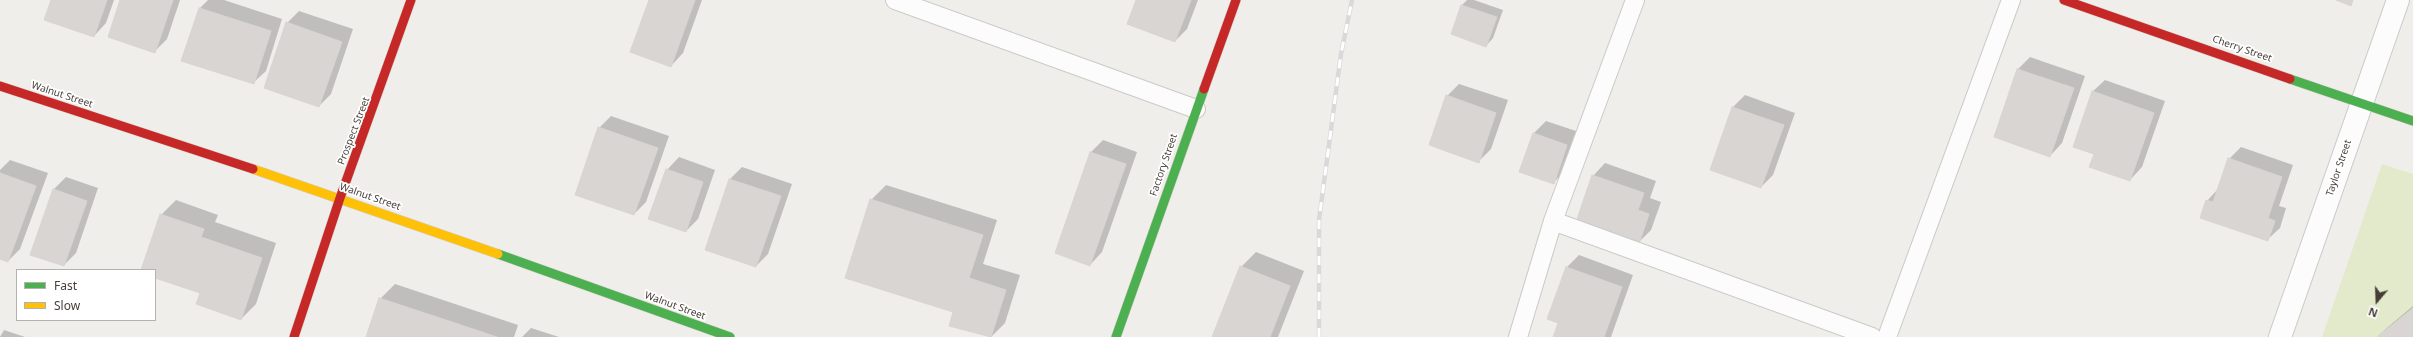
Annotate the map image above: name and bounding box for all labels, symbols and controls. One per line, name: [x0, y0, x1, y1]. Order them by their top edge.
street label: Cherry Street: [2211, 33, 2273, 65]
street label: Walnut Street: [30, 79, 94, 111]
street label: Prospect Street: [336, 95, 372, 167]
street label: Factory Street: [1148, 132, 1180, 198]
street label: Taylor Street: [2324, 138, 2354, 198]
street label: Walnut Street: [338, 181, 402, 213]
legend: [16, 269, 156, 321]
text: Fast: [54, 277, 77, 294]
north arrow: [2357, 281, 2397, 321]
street label: Walnut Street: [643, 289, 707, 323]
text: Slow: [54, 297, 80, 314]
text: N: [2366, 304, 2380, 321]

